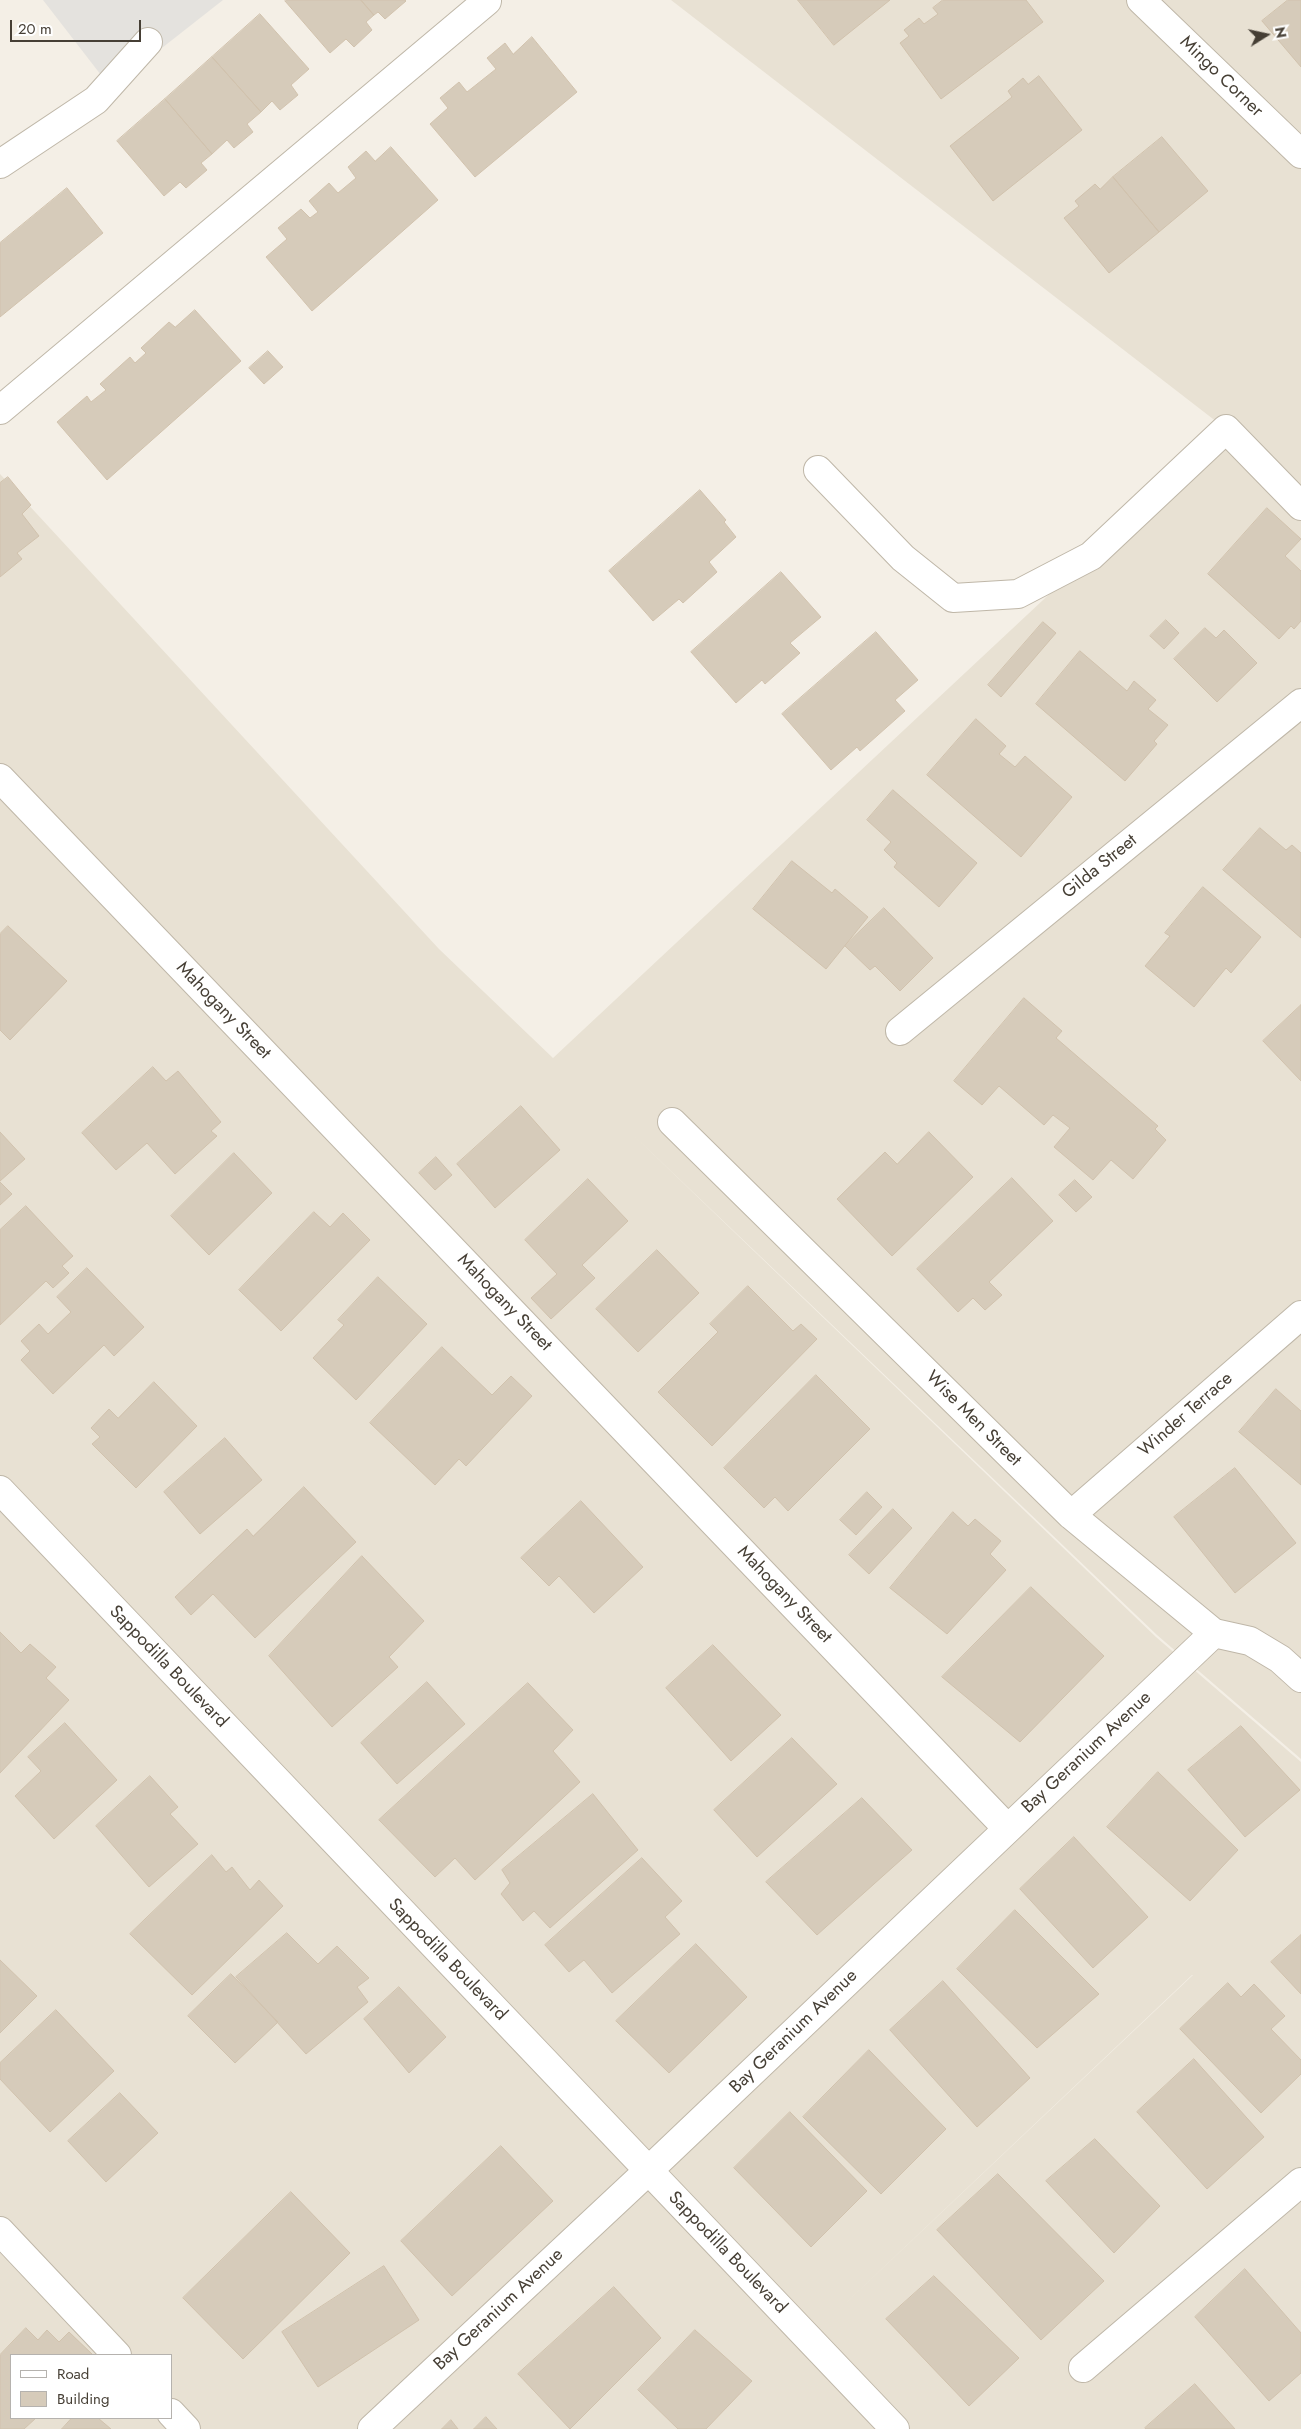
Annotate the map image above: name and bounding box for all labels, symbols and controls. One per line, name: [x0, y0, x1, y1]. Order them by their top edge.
scale bar: [12, 10, 144, 42]
north arrow: [1241, 10, 1291, 60]
text: 20 m: [18, 18, 52, 40]
text: N: [1270, 25, 1292, 40]
street label: Mingo Corner: [1175, 32, 1267, 122]
street label: Gilda Street: [1058, 830, 1142, 904]
street label: Mahogany Street: [171, 958, 275, 1064]
street label: Mahogany Street: [452, 1250, 556, 1356]
street label: Wise Men Street: [921, 1367, 1025, 1471]
street label: Winder Terrace: [1134, 1368, 1238, 1462]
street label: Mahogany Street: [732, 1542, 836, 1648]
street label: Sappodilla Boulevard: [104, 1601, 232, 1733]
street label: Bay Geranium Avenue: [1018, 1687, 1156, 1819]
street label: Sappodilla Boulevard: [383, 1894, 511, 2026]
street label: Bay Geranium Avenue: [726, 1966, 862, 2098]
street label: Sappodilla Boulevard: [663, 2187, 791, 2319]
street label: Bay Geranium Avenue: [430, 2244, 568, 2376]
legend: [10, 2354, 172, 2419]
text: Road: [57, 2363, 89, 2385]
text: Building: [57, 2388, 109, 2410]

